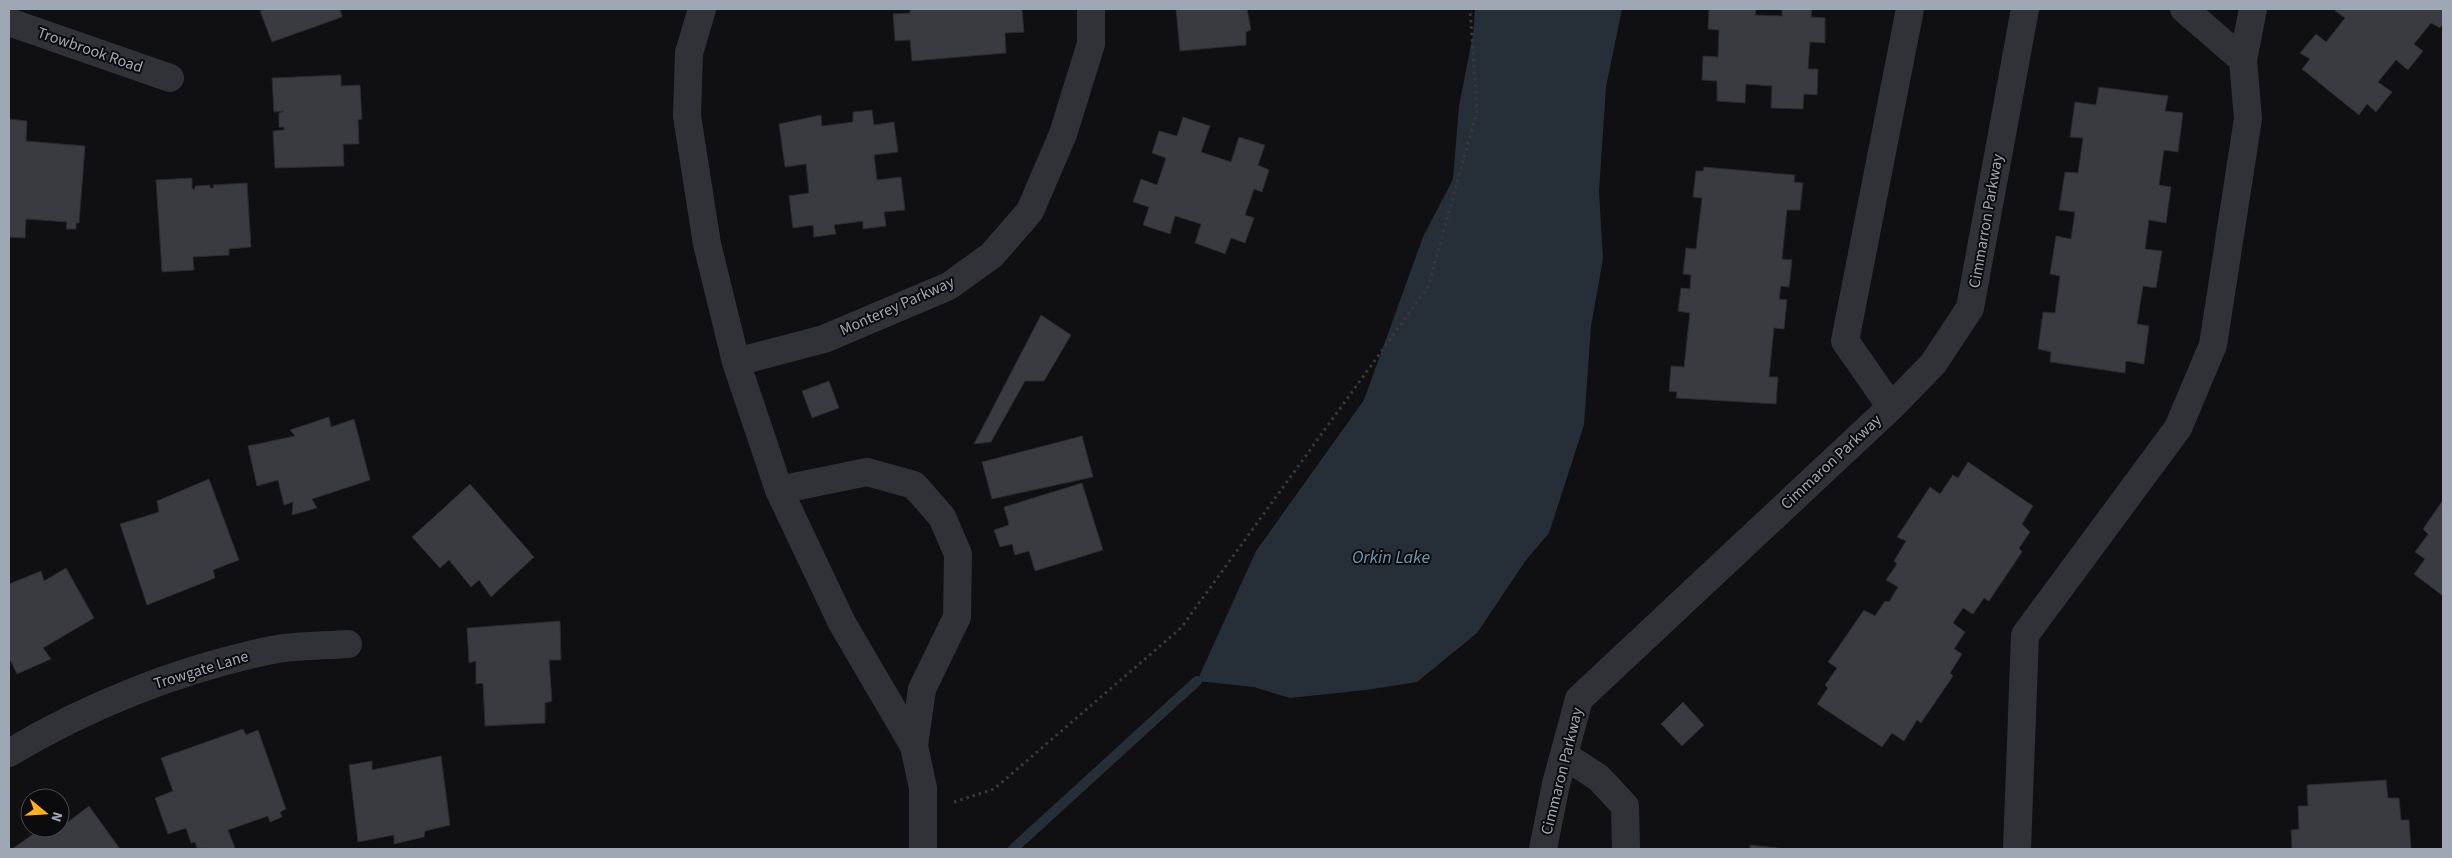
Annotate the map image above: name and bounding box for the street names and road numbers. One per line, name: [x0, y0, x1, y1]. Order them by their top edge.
street label: Trowbrook Road: [34, 22, 146, 78]
street label: Cimmarron Parkway: [1963, 152, 2009, 290]
street label: Monterey Parkway: [836, 271, 958, 341]
street label: Cimmaron Parkway: [1776, 409, 1887, 515]
street label: Trowgate Lane: [151, 645, 251, 695]
street label: Cimmaron Parkway: [1536, 705, 1589, 837]

